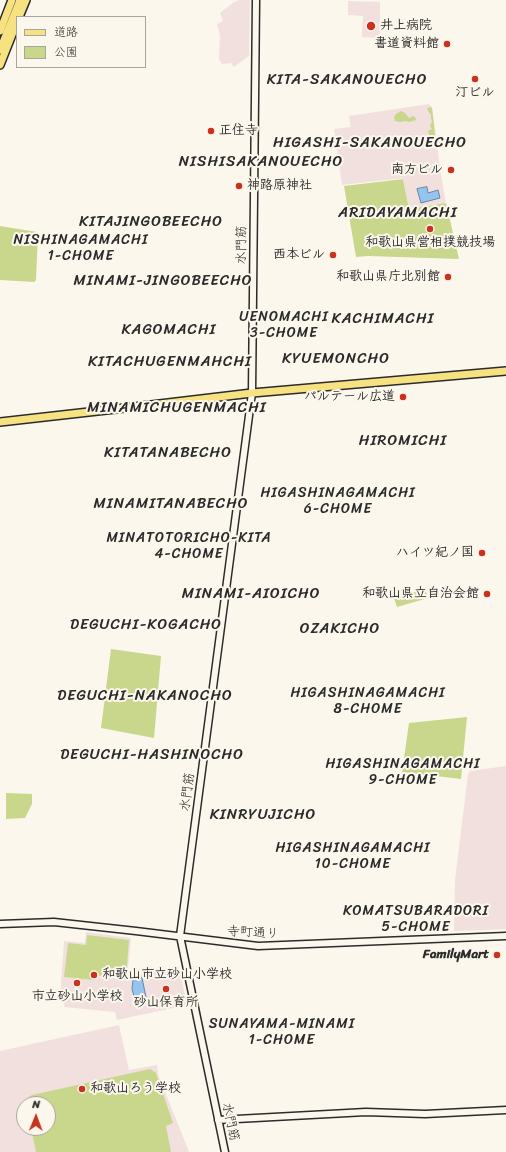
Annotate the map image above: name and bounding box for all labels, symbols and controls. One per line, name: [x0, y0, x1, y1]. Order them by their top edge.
legend: [16, 16, 146, 68]
place label: 井上病院: [380, 18, 432, 34]
marker: 井上病院: [365, 20, 377, 32]
text: 道路: [54, 21, 78, 43]
place label: 書道資料館: [374, 36, 439, 52]
marker: 書道資料館: [442, 39, 452, 49]
text: 公園: [54, 41, 78, 63]
district label: KITA-SAKANOUECHO: [268, 71, 426, 89]
marker: 汀ビル: [470, 74, 480, 84]
place label: 汀ビル: [456, 85, 494, 101]
place label: 正住寺: [219, 123, 258, 139]
marker: 正住寺: [206, 126, 216, 136]
district label: HIGASHI-SAKANOUECHO: [275, 134, 465, 152]
district label: NISHISAKANOUECHO: [180, 153, 342, 171]
place label: 南方ビル: [391, 162, 443, 178]
marker: 南方ビル: [446, 165, 456, 175]
place label: 神路原神社: [247, 178, 312, 194]
marker: 神路原神社: [234, 181, 244, 191]
district label: ARIDAYAMACHI: [340, 204, 456, 222]
district label: KITAJINGOBEECHO: [79, 213, 223, 231]
marker: 和歌山県営相撲競技場: [425, 224, 435, 234]
street label: 水門筋: [234, 225, 250, 265]
district label: NISHINAGAMACHI 1-CHOME: [15, 232, 147, 264]
place label: 和歌山県営相撲競技場: [365, 235, 495, 251]
place label: 西本ビル: [273, 247, 325, 263]
marker: 西本ビル: [328, 250, 338, 260]
place label: 和歌山県庁北別館: [336, 269, 440, 285]
district label: MINAMI-JINGOBEECHO: [74, 272, 252, 290]
marker: 和歌山県庁北別館: [443, 272, 453, 282]
district label: UENOMACHI 3-CHOME: [240, 309, 328, 342]
district label: KACHIMACHI: [332, 310, 434, 328]
district label: KAGOMACHI: [122, 321, 216, 339]
district label: KYUEMONCHO: [282, 350, 390, 368]
district label: KITACHUGENMAHCHI: [89, 353, 251, 371]
place label: パルテール広道: [304, 389, 395, 405]
marker: パルテール広道: [398, 392, 408, 402]
district label: MINAMICHUGENMACHI: [88, 399, 266, 417]
district label: HIROMICHI: [359, 432, 447, 450]
district label: KITATANABECHO: [105, 444, 231, 462]
district label: HIGASHINAGAMACHI 6-CHOME: [262, 485, 414, 518]
district label: MINAMITANABECHO: [94, 495, 248, 513]
district label: MINATOTORICHO-KITA 4-CHOME: [108, 530, 270, 562]
place label: ハイツ紀ノ国: [396, 545, 474, 561]
marker: ハイツ紀ノ国: [477, 548, 487, 558]
district label: MINAMI-AIOICHO: [183, 585, 319, 603]
place label: 和歌山県立自治会館: [362, 586, 479, 602]
marker: 和歌山県立自治会館: [482, 589, 492, 599]
district label: DEGUCHI-KOGACHO: [71, 616, 221, 634]
district label: OZAKICHO: [301, 620, 379, 638]
district label: HIGASHINAGAMACHI 8-CHOME: [292, 685, 444, 718]
district label: DEGUCHI-NAKANOCHO: [58, 687, 232, 705]
district label: DEGUCHI-HASHINOCHO: [63, 746, 241, 764]
district label: HIGASHINAGAMACHI 9-CHOME: [327, 756, 479, 788]
street label: 水門筋: [178, 772, 198, 812]
district label: KINRYUJICHO: [211, 806, 315, 824]
district label: HIGASHINAGAMACHI 10-CHOME: [277, 840, 429, 872]
district label: KOMATSUBARADORI 5-CHOME: [343, 903, 489, 936]
street label: 寺町通り: [227, 924, 279, 942]
place label: FamilyMart: [423, 947, 489, 963]
marker: FamilyMart: [492, 950, 502, 960]
place label: 和歌山市立砂山小学校: [102, 967, 232, 983]
marker: 和歌山市立砂山小学校: [89, 970, 99, 980]
marker: 市立砂山小学校: [72, 978, 82, 988]
marker: 砂山保育所: [161, 984, 171, 994]
place label: 市立砂山小学校: [32, 989, 122, 1005]
place label: 砂山保育所: [134, 995, 198, 1011]
district label: SUNAYAMA-MINAMI 1-CHOME: [209, 1016, 355, 1048]
place label: 和歌山ろう学校: [90, 1081, 181, 1097]
marker: 和歌山ろう学校: [77, 1084, 87, 1094]
text: N: [32, 1095, 40, 1114]
north arrow: [16, 1096, 56, 1136]
street label: 水門筋: [218, 1101, 242, 1143]

